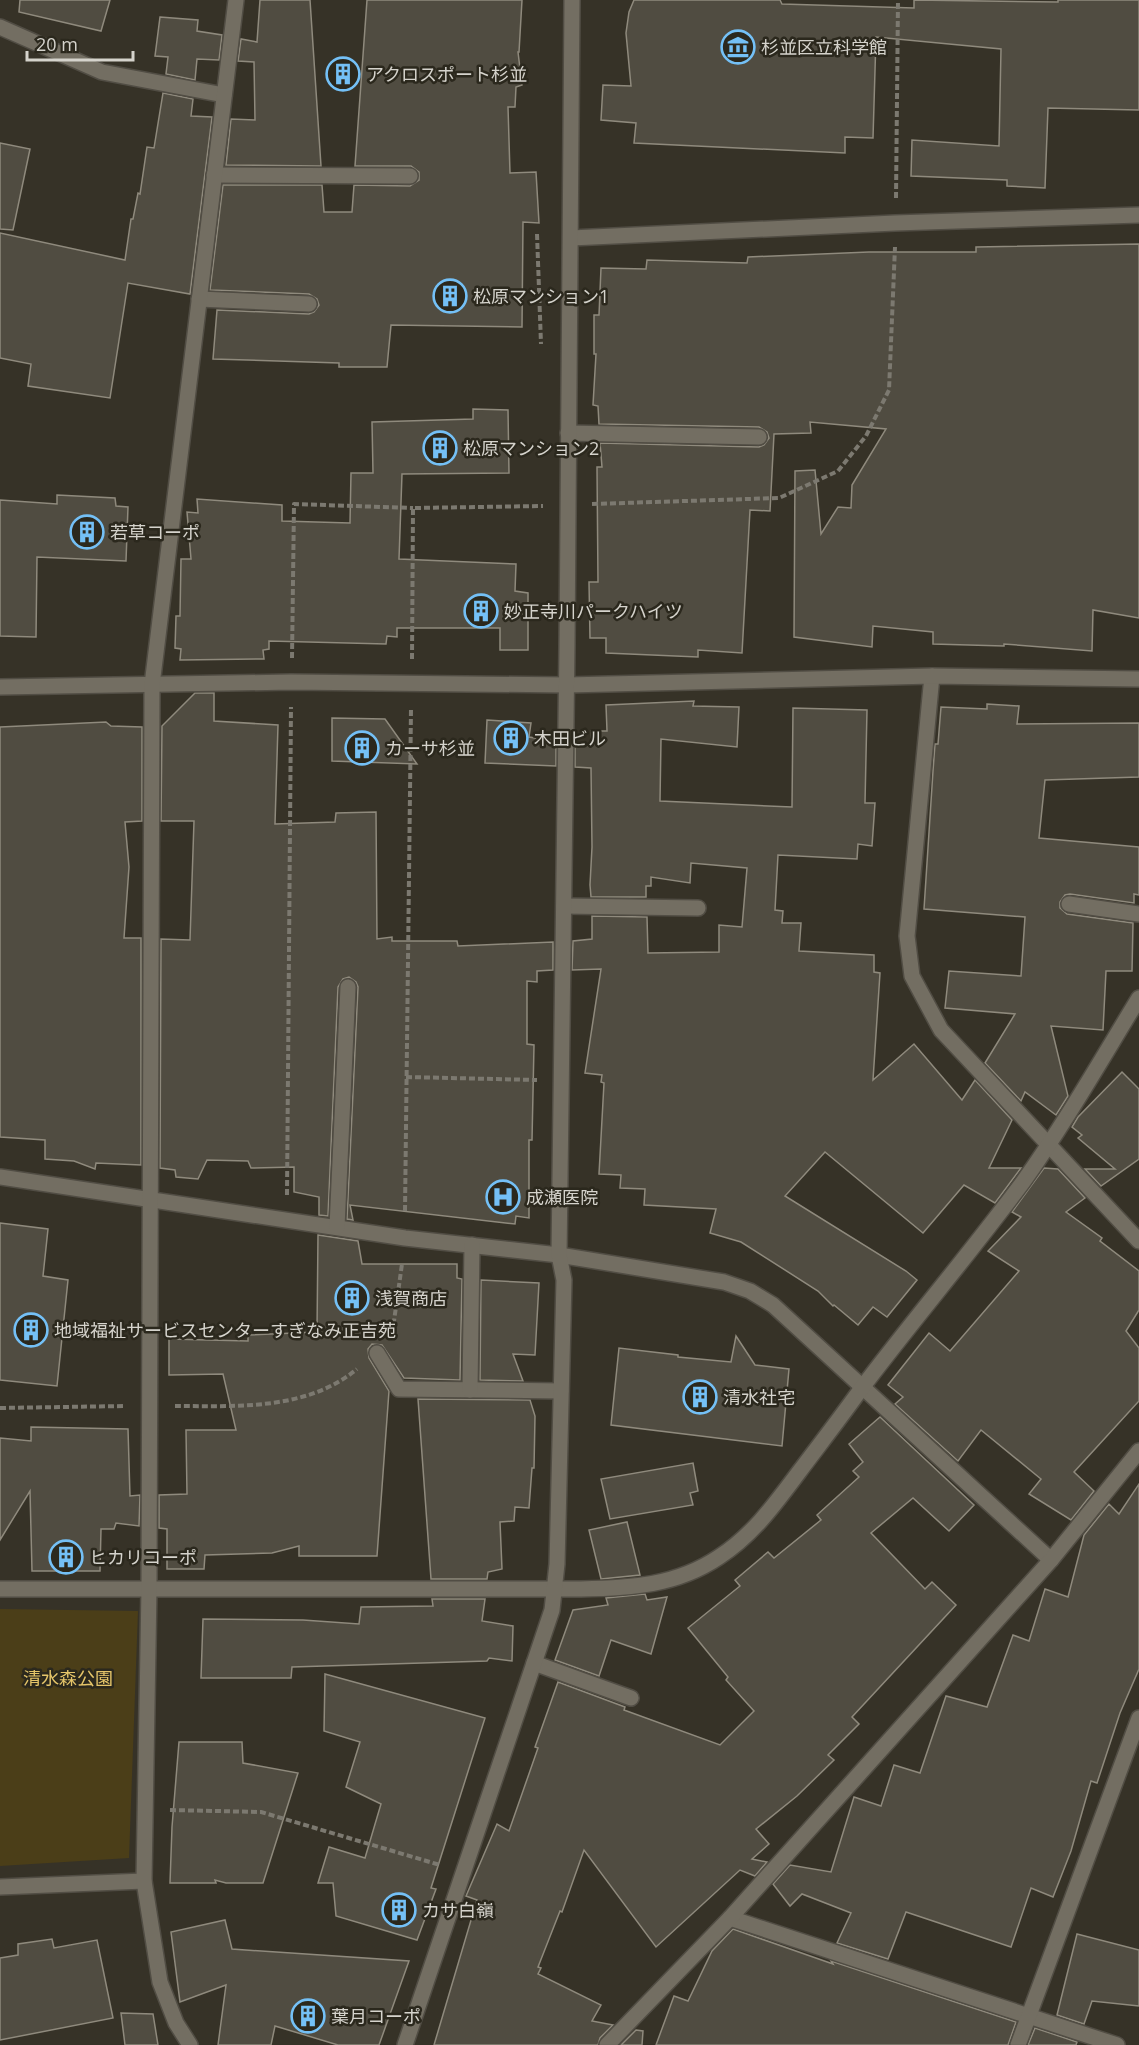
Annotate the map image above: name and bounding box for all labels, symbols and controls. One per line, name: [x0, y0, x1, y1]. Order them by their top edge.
scale bar: [27, 24, 134, 62]
museum icon: 杉並区立科学館: [720, 29, 756, 65]
text: 20 m: [36, 32, 78, 56]
place label: 杉並区立科学館: [761, 35, 887, 59]
building icon: アクロスポート杉並: [325, 56, 361, 92]
place label: アクロスポート杉並: [366, 62, 527, 86]
building icon: 松原マンション1: [432, 278, 468, 314]
place label: 松原マンション1: [473, 284, 609, 308]
building icon: 松原マンション2: [422, 430, 458, 466]
place label: 松原マンション2: [463, 436, 599, 460]
building icon: 若草コーポ: [69, 514, 105, 550]
place label: 若草コーポ: [110, 520, 200, 544]
building icon: 妙正寺川パークハイツ: [463, 593, 499, 629]
place label: 妙正寺川パークハイツ: [504, 599, 683, 623]
building icon: 木田ビル: [493, 720, 529, 756]
place label: 木田ビル: [534, 726, 606, 750]
building icon: カーサ杉並: [344, 730, 380, 766]
place label: カーサ杉並: [385, 736, 475, 760]
hospital icon: 成瀬医院: [485, 1179, 521, 1215]
place label: 成瀬医院: [526, 1185, 598, 1209]
building icon: 浅賀商店: [334, 1280, 370, 1316]
place label: 浅賀商店: [375, 1286, 447, 1310]
building icon: 地域福祉サービスセンターすぎなみ正吉苑: [13, 1312, 49, 1348]
place label: 地域福祉サービスセンターすぎなみ正吉苑: [54, 1318, 396, 1342]
building icon: 清水社宅: [682, 1379, 718, 1415]
place label: 清水社宅: [723, 1385, 795, 1409]
building icon: ヒカリコーポ: [48, 1539, 84, 1575]
place label: ヒカリコーポ: [89, 1545, 197, 1569]
park label: 清水森公園: [23, 1666, 113, 1690]
building icon: カサ白嶺: [381, 1892, 417, 1928]
place label: カサ白嶺: [422, 1898, 494, 1922]
building icon: 葉月コーポ: [290, 1998, 326, 2034]
place label: 葉月コーポ: [331, 2004, 421, 2028]

